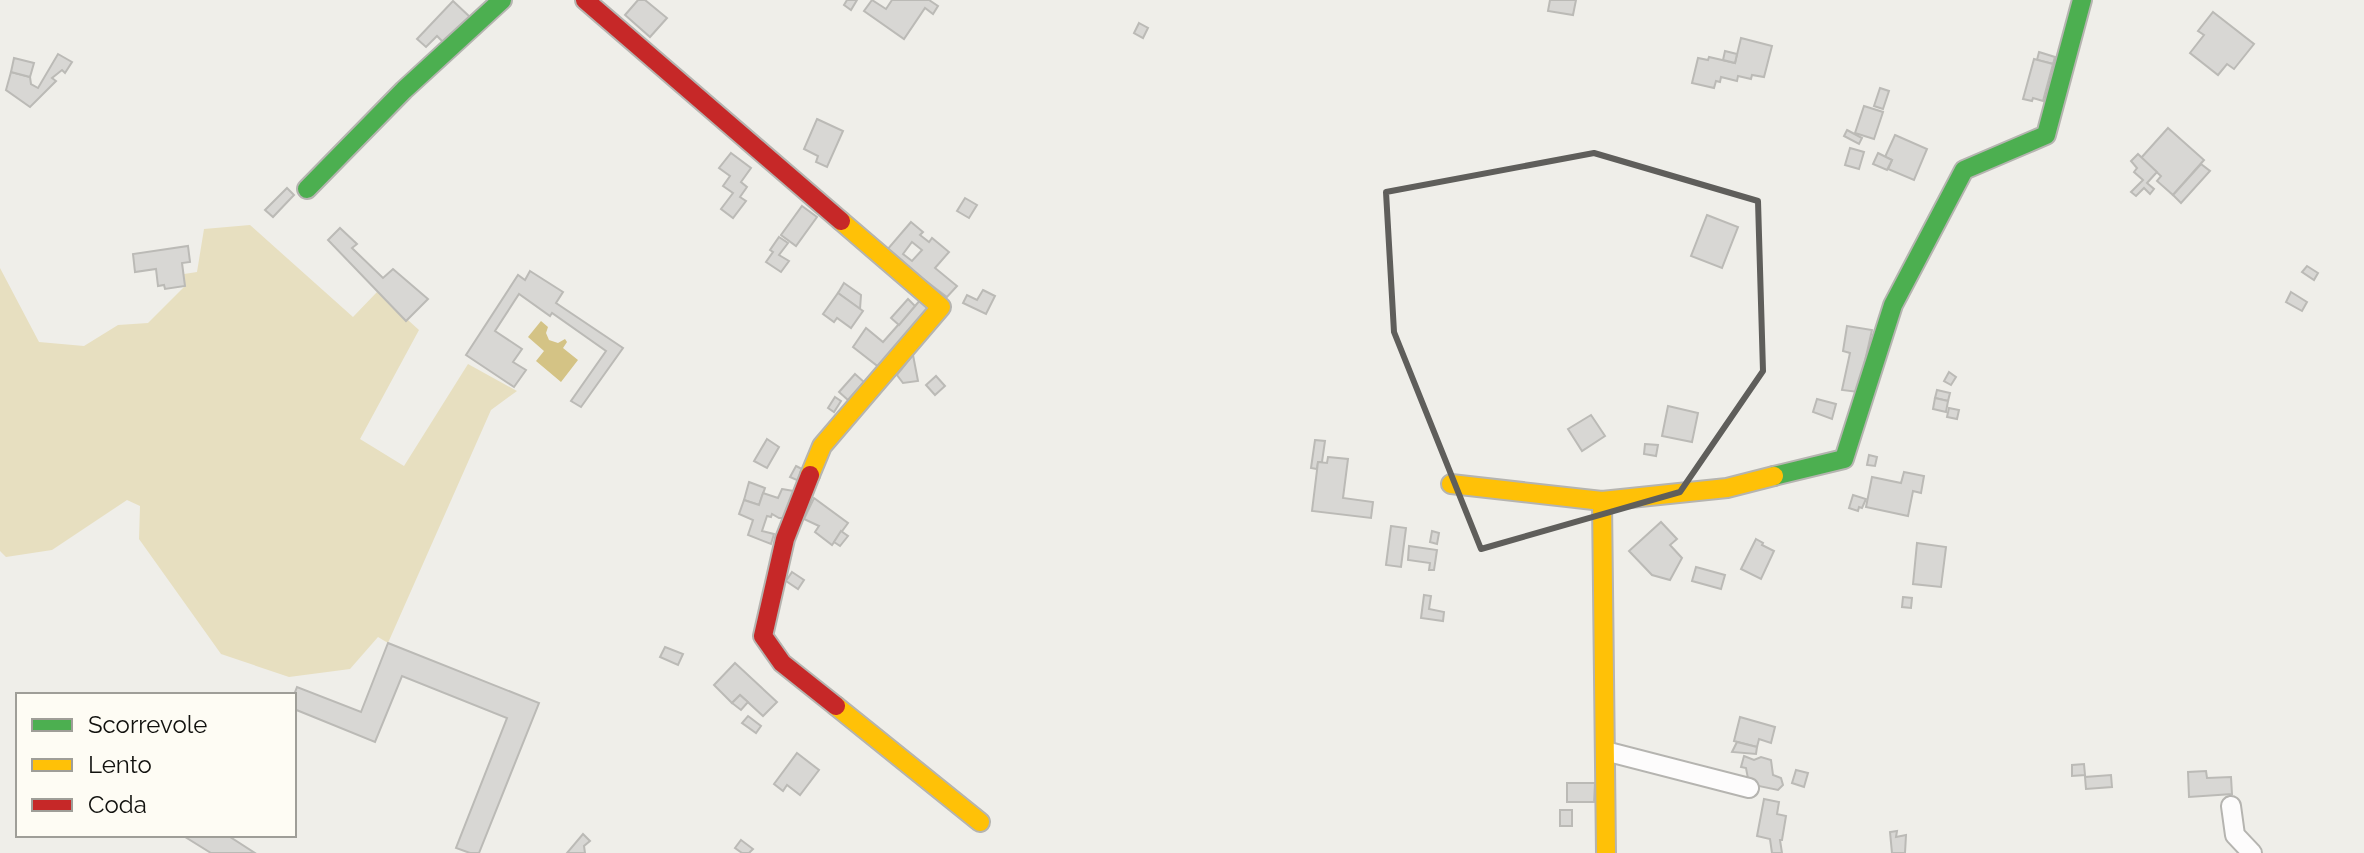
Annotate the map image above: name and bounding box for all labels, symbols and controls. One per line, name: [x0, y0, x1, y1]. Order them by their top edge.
legend: [16, 693, 296, 837]
text: Scorrevole: [88, 710, 207, 739]
text: Lento: [88, 750, 152, 779]
text: Coda: [88, 790, 147, 819]

